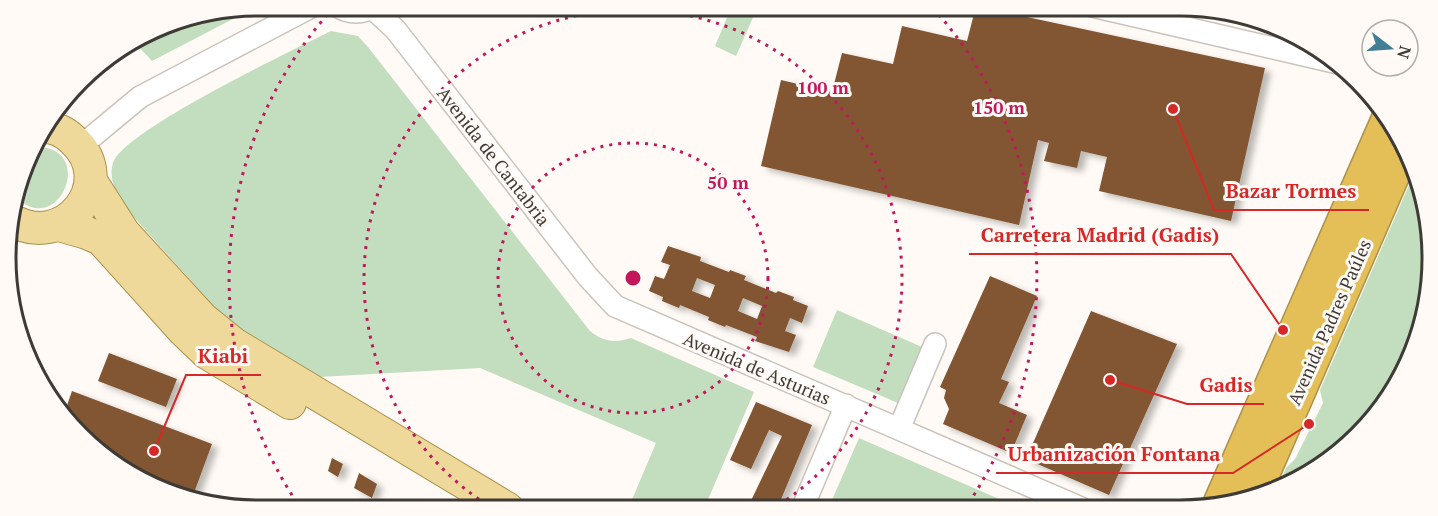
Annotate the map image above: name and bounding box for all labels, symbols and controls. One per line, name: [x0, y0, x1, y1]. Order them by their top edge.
north arrow: [1360, 18, 1420, 78]
text: N: [1392, 43, 1417, 61]
text: 100 m: [797, 75, 849, 99]
street label: Avenida de Cantabria: [432, 82, 556, 230]
text: 150 m: [973, 95, 1025, 119]
text: 50 m: [707, 170, 749, 194]
callout: Bazar Tormes: [1214, 172, 1369, 210]
text: Bazar Tormes: [1226, 177, 1356, 204]
callout: Carretera Madrid (Gadis): [969, 216, 1231, 254]
text: Carretera Madrid (Gadis): [981, 221, 1219, 248]
street label: Avenida Padres Paúles: [1282, 235, 1376, 409]
centre of rings: [623, 268, 643, 288]
street label: Avenida de Asturias: [680, 326, 834, 410]
callout: Kiabi: [186, 337, 261, 375]
text: Kiabi: [198, 342, 249, 369]
callout: Gadis: [1187, 366, 1264, 404]
text: Gadis: [1200, 371, 1252, 398]
callout: Urbanización Fontana: [996, 435, 1233, 473]
text: Urbanización Fontana: [1008, 440, 1220, 467]

